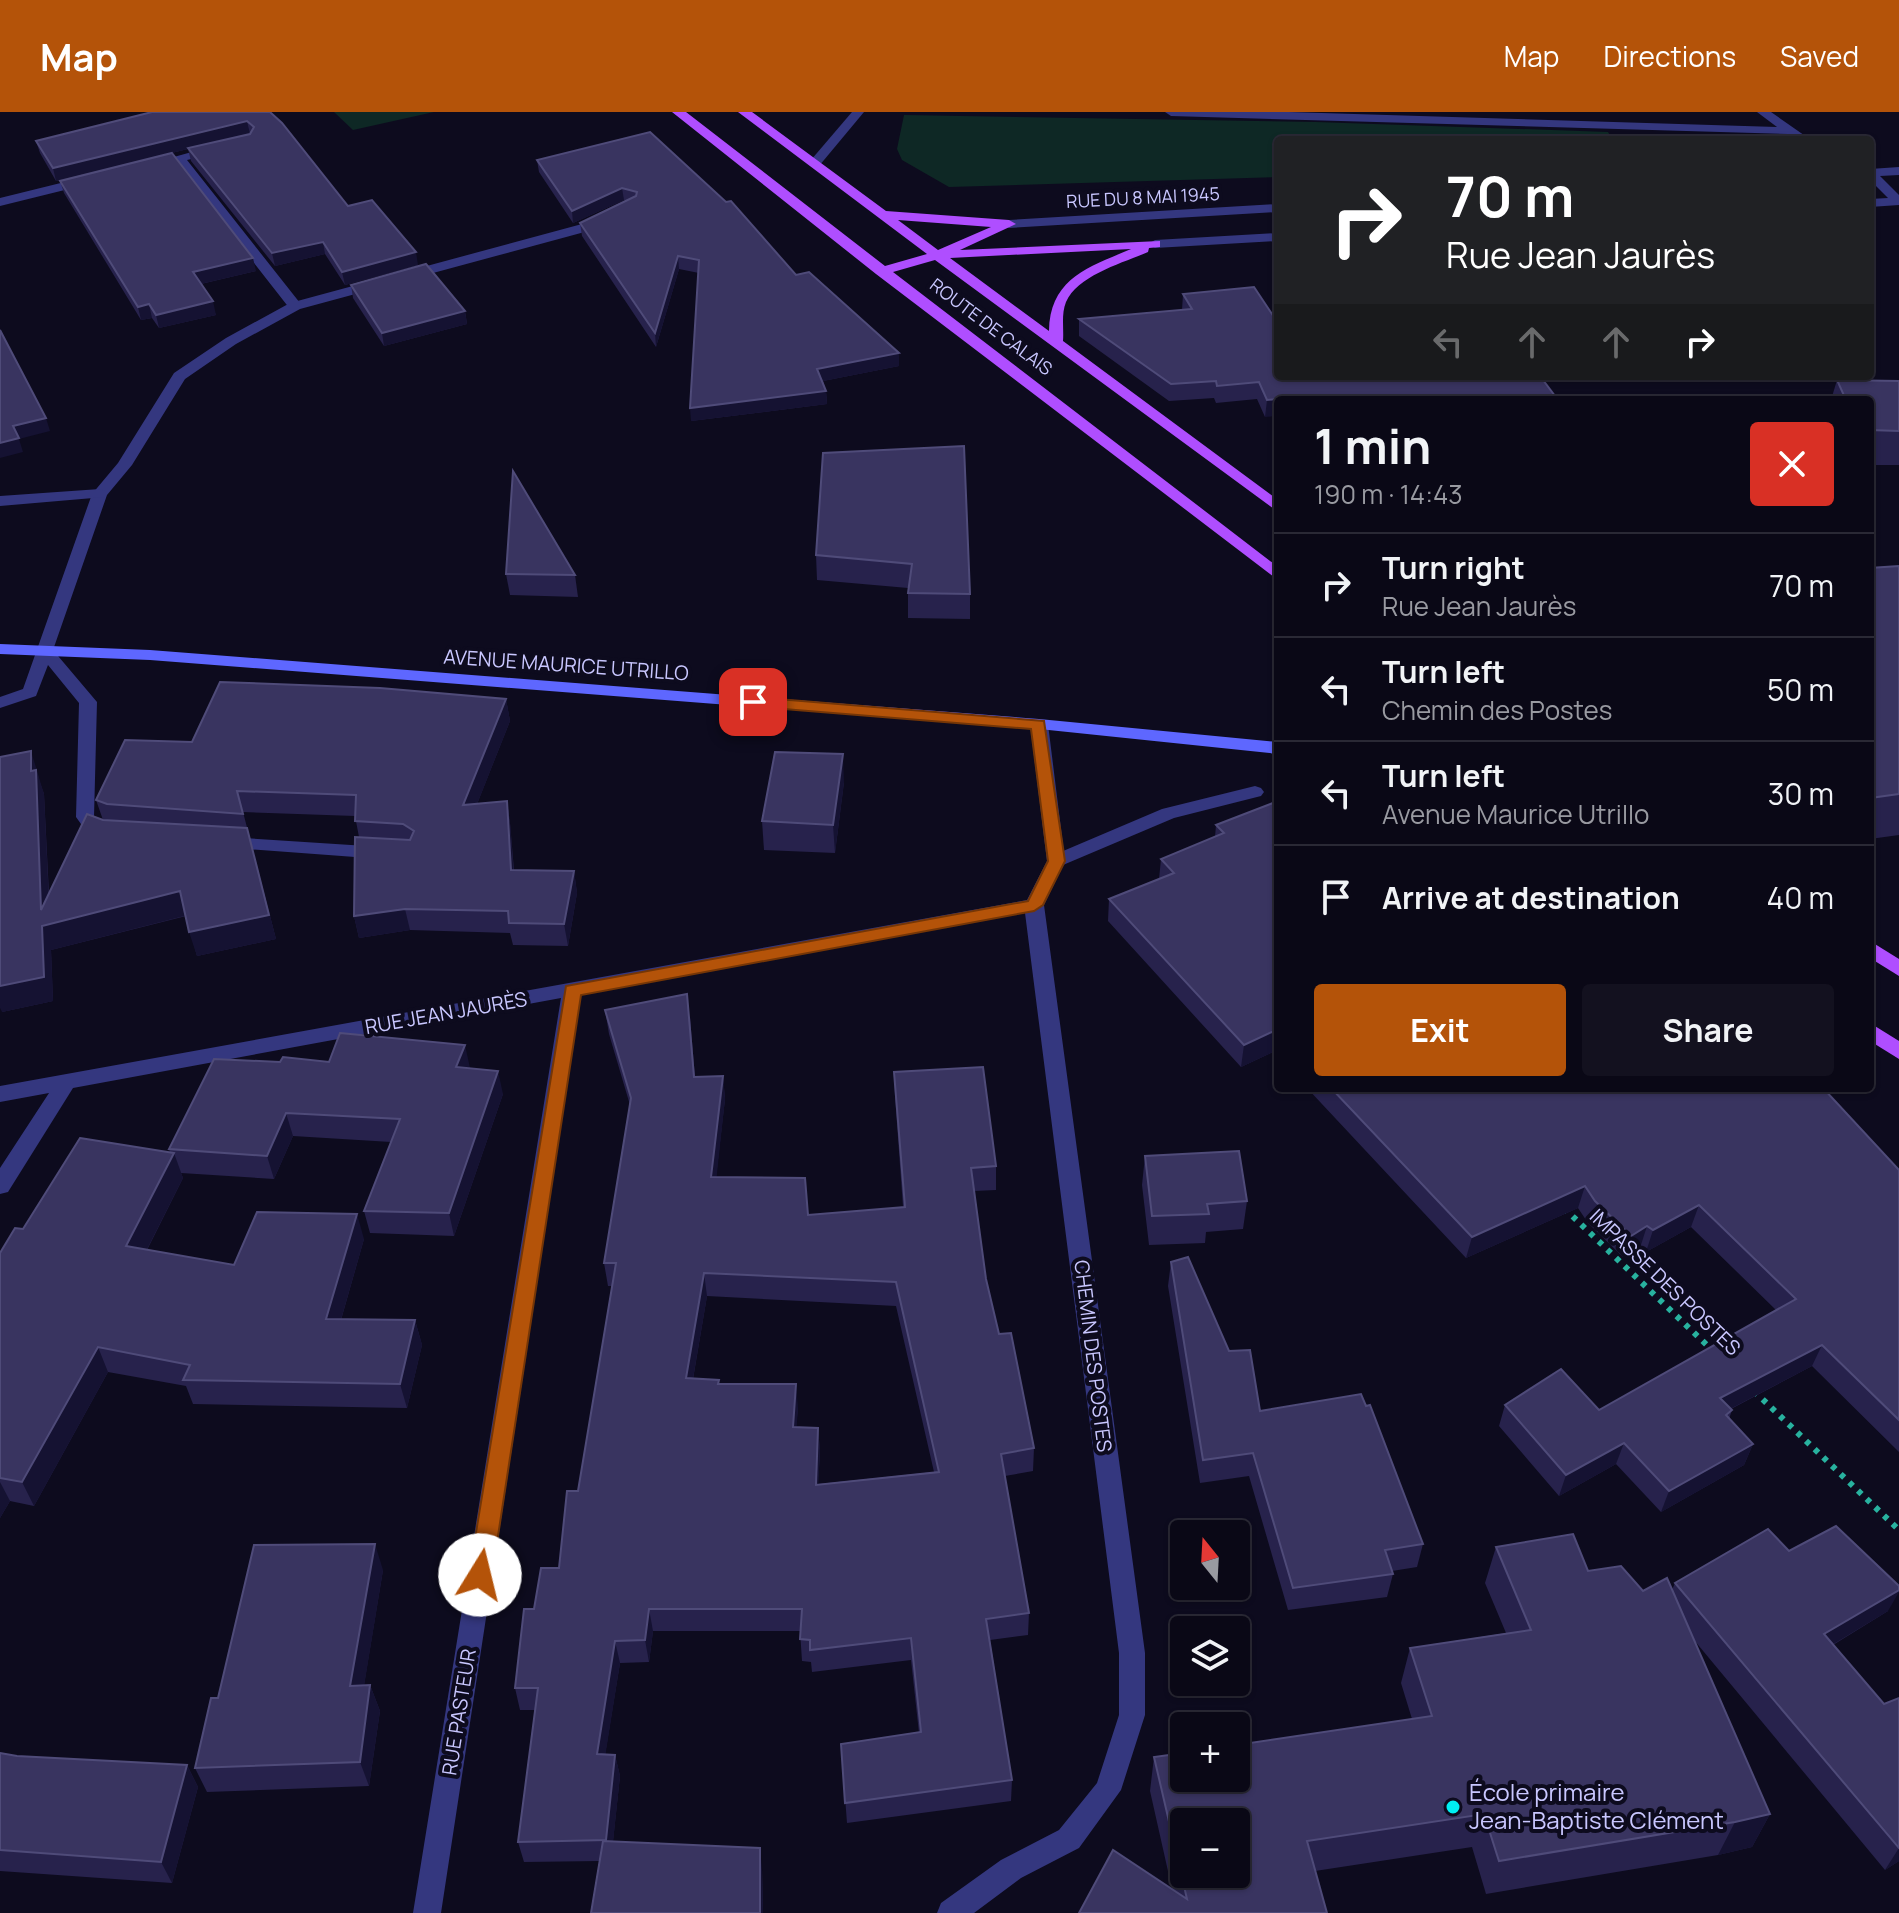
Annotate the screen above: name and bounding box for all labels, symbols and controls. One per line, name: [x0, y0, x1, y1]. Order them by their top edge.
text: Map: [40, 30, 118, 82]
text: Map: [1504, 37, 1559, 75]
text: Directions: [1603, 37, 1736, 75]
text: Saved: [1780, 37, 1859, 75]
text: 70 m: [1446, 157, 1574, 234]
icon: right: [1314, 168, 1418, 272]
street label: RUE DU 8 MAI 1945: [1066, 181, 1220, 213]
text: Rue Jean Jaurès: [1446, 230, 1715, 279]
street label: ROUTE DE CALAIS: [926, 272, 1058, 380]
icon: left: [1426, 320, 1470, 364]
icon: ahead: [1510, 320, 1554, 364]
icon: ahead: [1594, 320, 1638, 364]
icon: right: [1678, 320, 1722, 364]
text: 1 min: [1314, 413, 1431, 478]
button: close: [1750, 422, 1834, 506]
text: 190 m · 14:43: [1314, 476, 1463, 512]
text: Turn right: [1382, 547, 1525, 588]
icon: right: [1314, 563, 1358, 607]
text: 70 m: [1769, 565, 1834, 606]
text: Rue Jean Jaurès: [1382, 588, 1576, 624]
street label: AVENUE MAURICE UTRILLO: [443, 642, 690, 687]
text: Turn left: [1382, 651, 1505, 692]
icon: left: [1314, 667, 1358, 711]
pin: [719, 668, 787, 736]
text: 50 m: [1767, 669, 1834, 710]
icon: arrive: [731, 680, 775, 724]
text: Chemin des Postes: [1382, 692, 1612, 728]
text: Turn left: [1382, 755, 1505, 796]
icon: left: [1314, 771, 1358, 815]
text: 30 m: [1768, 773, 1834, 814]
text: Avenue Maurice Utrillo: [1382, 796, 1649, 832]
icon: arrive: [1314, 875, 1358, 919]
text: Arrive at destination: [1382, 877, 1680, 918]
text: 40 m: [1767, 877, 1834, 918]
button: Exit: [1314, 984, 1566, 1076]
button: Share: [1582, 984, 1834, 1076]
street label: RUE JEAN JAURÈS: [363, 985, 529, 1040]
street label: IMPASSE DES POSTES: [1584, 1203, 1747, 1361]
street label: CHEMIN DES POSTES: [1068, 1258, 1119, 1453]
north arrow: [1170, 1520, 1250, 1600]
map controls: [1170, 1520, 1250, 1888]
position arrow: [438, 1533, 522, 1617]
button: layers: [1170, 1616, 1250, 1696]
street label: RUE PASTEUR: [435, 1647, 482, 1777]
button: +: [1170, 1712, 1250, 1792]
place label: École primaire Jean-Baptiste Clément: [1469, 1775, 1724, 1836]
marker: École primaire Jean-Baptiste Clément: [1444, 1798, 1462, 1816]
button: −: [1170, 1808, 1250, 1888]

